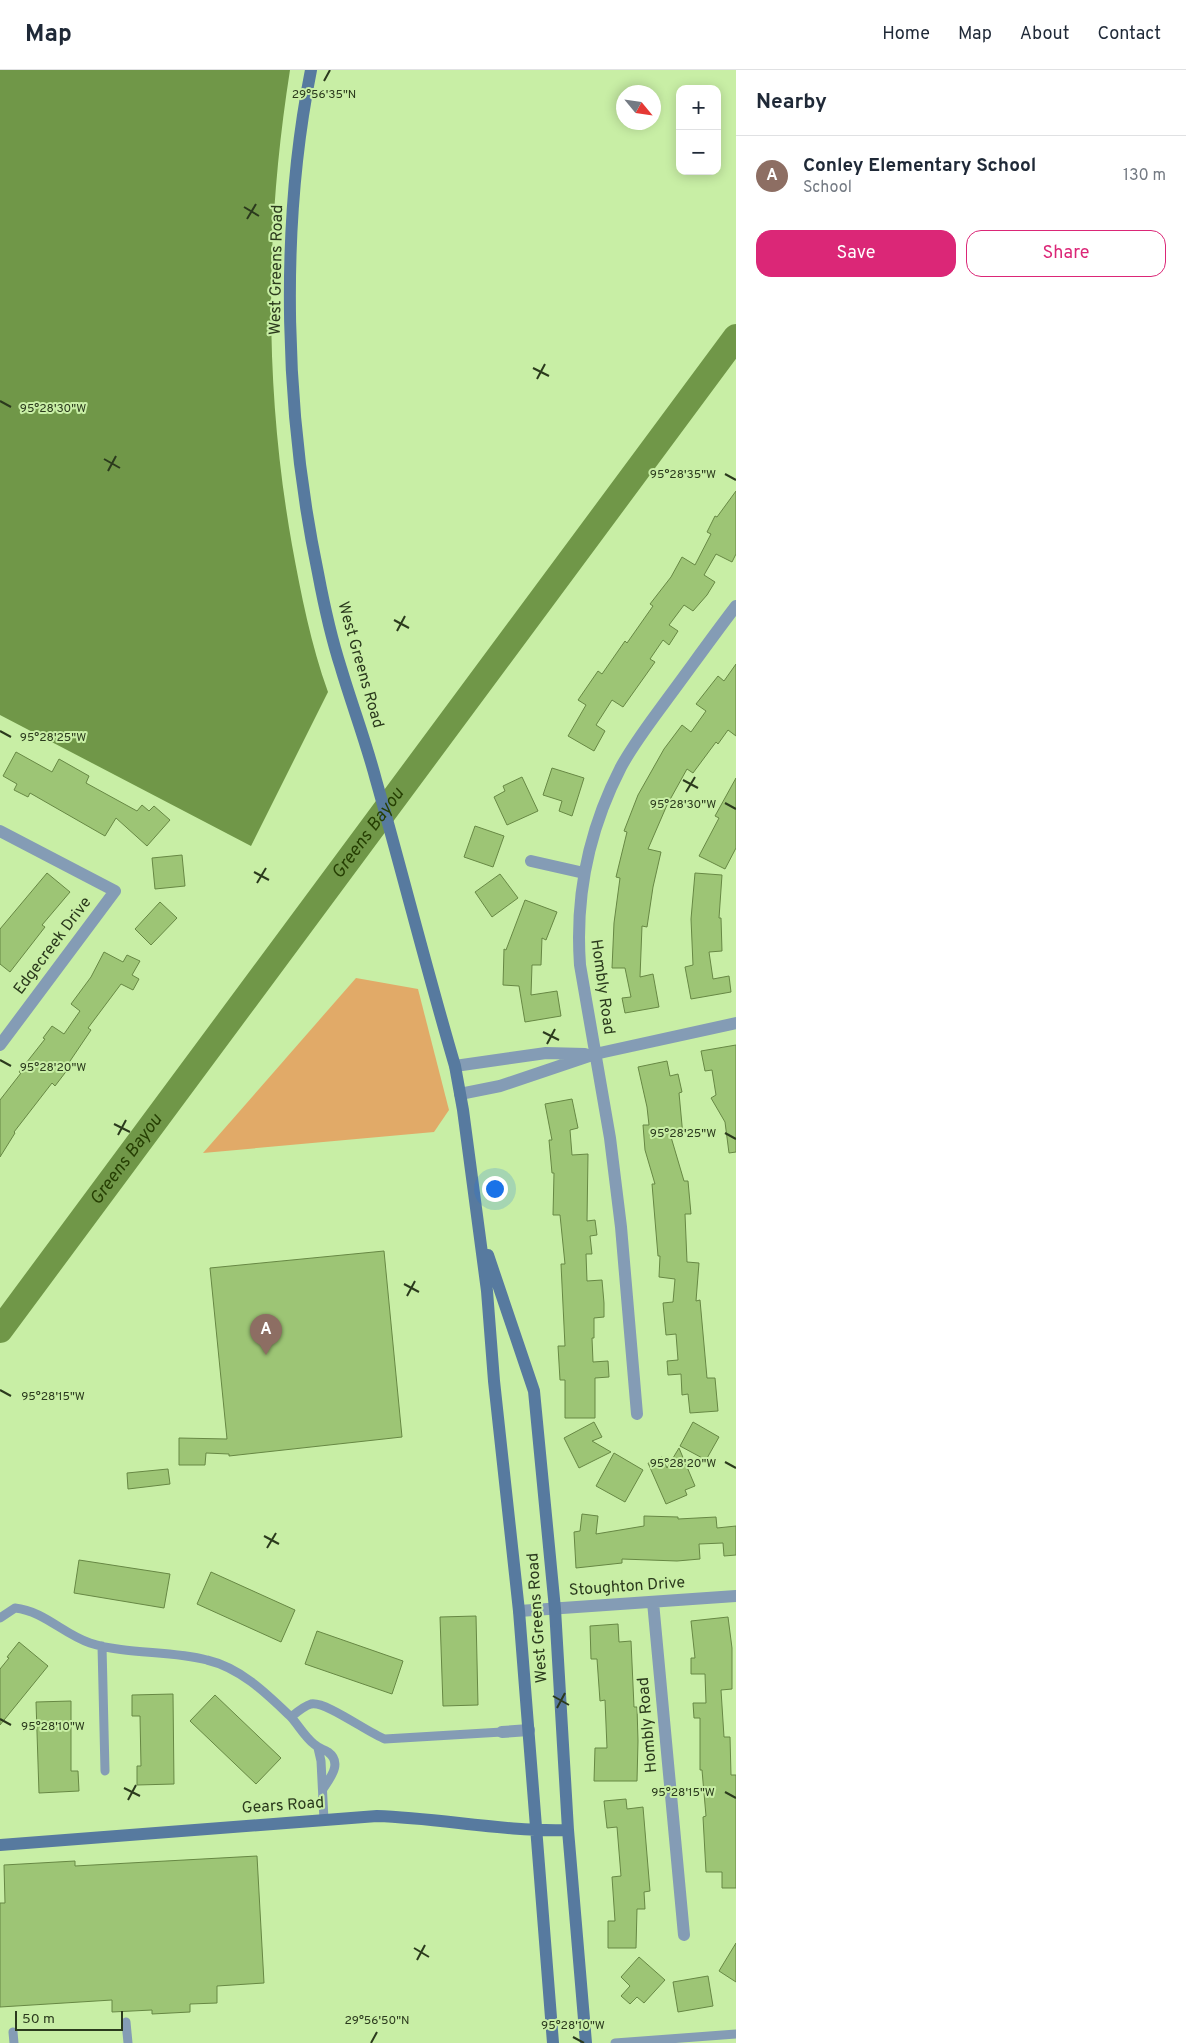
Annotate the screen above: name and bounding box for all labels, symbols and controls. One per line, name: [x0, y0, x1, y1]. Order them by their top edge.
text: Map: [25, 20, 72, 50]
text: Home: [882, 23, 930, 46]
text: Map: [958, 23, 992, 46]
text: About: [1020, 23, 1069, 46]
text: Contact: [1097, 23, 1161, 46]
north arrow: [616, 85, 661, 130]
map controls: [676, 85, 721, 175]
button: +: [676, 85, 721, 130]
text: 29°56'35"N: [292, 87, 356, 103]
text: Nearby: [756, 89, 827, 116]
button: −: [676, 130, 721, 175]
text: Conley Elementary School: [803, 154, 1036, 178]
text: A: [766, 166, 778, 186]
text: 130 m: [1123, 166, 1166, 186]
text: School: [803, 178, 852, 198]
street label: West Greens Road: [266, 205, 288, 335]
button: Save: [756, 230, 956, 277]
button: Share: [966, 230, 1166, 277]
text: 95°28'30"W: [20, 401, 86, 417]
text: 95°28'35"W: [650, 467, 716, 483]
street label: West Greens Road: [332, 600, 388, 730]
text: 95°28'25"W: [20, 730, 86, 746]
water label: Greens Bayou: [327, 783, 409, 884]
text: 95°28'30"W: [650, 797, 716, 813]
street label: Edgecreek Drive: [10, 893, 96, 999]
street label: Hombly Road: [585, 938, 619, 1036]
text: 95°28'20"W: [20, 1060, 86, 1076]
water label: Greens Bayou: [85, 1109, 168, 1210]
text: 95°28'25"W: [650, 1126, 716, 1142]
your location: [482, 1176, 508, 1202]
pin: A: [250, 1314, 282, 1355]
text: 95°28'15"W: [21, 1389, 85, 1405]
text: 95°28'20"W: [650, 1456, 716, 1472]
street label: West Greens Road: [523, 1552, 553, 1684]
street label: Stoughton Drive: [568, 1573, 686, 1601]
street label: Hombly Road: [634, 1676, 662, 1774]
text: 95°28'10"W: [21, 1719, 85, 1735]
text: 95°28'15"W: [651, 1785, 715, 1801]
street label: Gears Road: [241, 1793, 325, 1819]
scale bar: [15, 2008, 122, 2031]
text: 50 m: [22, 2011, 55, 2028]
text: 29°56'50"N: [344, 2013, 410, 2029]
text: 95°28'10"W: [541, 2018, 605, 2034]

